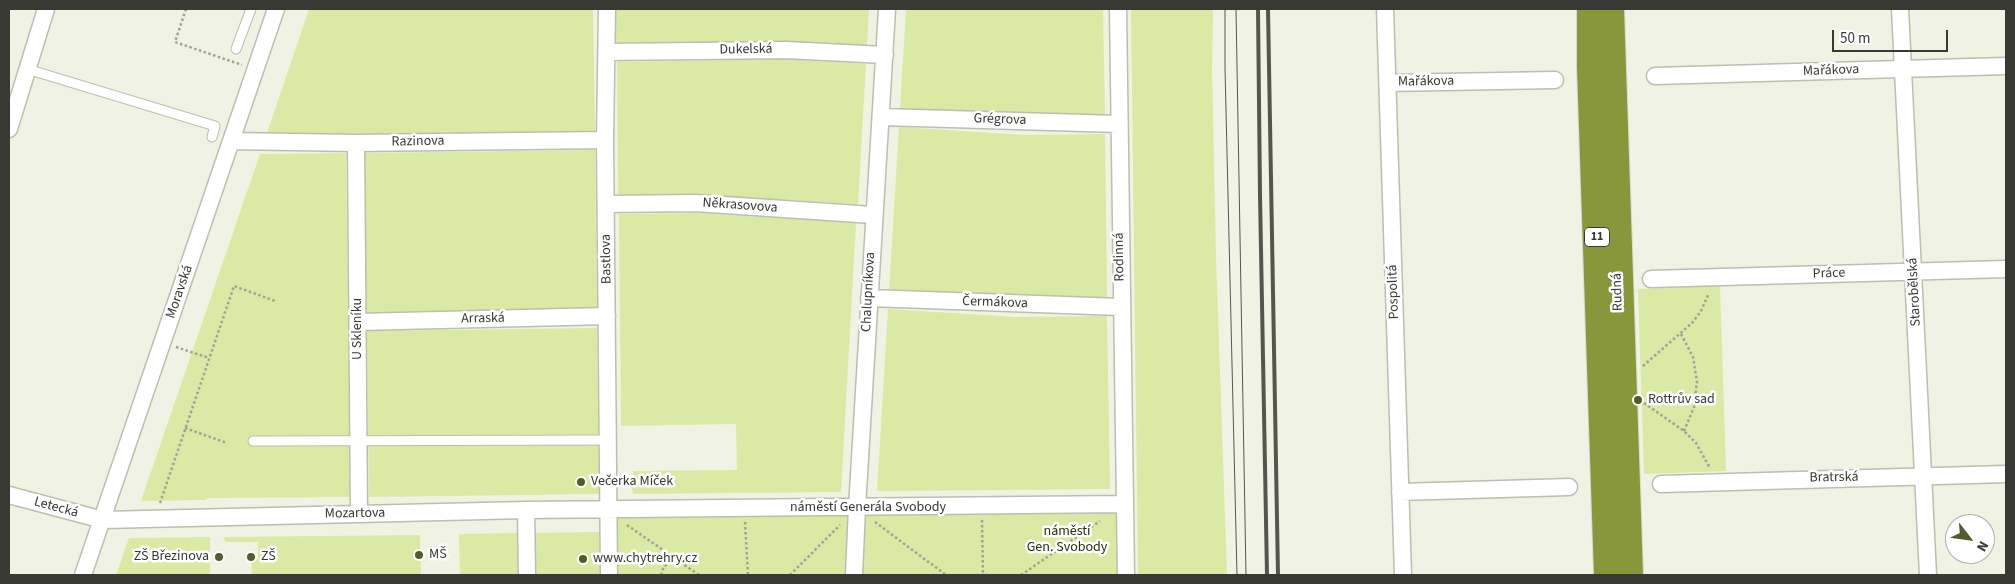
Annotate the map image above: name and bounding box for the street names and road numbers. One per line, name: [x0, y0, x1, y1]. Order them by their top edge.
street label: Dukelská: [719, 41, 773, 59]
street label: Mařákova: [1803, 62, 1859, 80]
street label: Mařákova: [1398, 73, 1454, 91]
street label: Grégrova: [973, 111, 1027, 129]
street label: Razinova: [391, 133, 445, 151]
street label: Někrasovova: [702, 195, 778, 217]
road number: 11: [1584, 228, 1610, 246]
street label: Rodinná: [1111, 232, 1129, 282]
street label: Bastlova: [598, 234, 616, 284]
street label: Chalupníkova: [859, 251, 879, 333]
street label: Starobělská: [1905, 257, 1925, 327]
street label: Moravská: [163, 263, 197, 321]
street label: Pospolitá: [1385, 264, 1403, 320]
street label: Práce: [1812, 265, 1846, 283]
street label: Rudná: [1609, 273, 1627, 311]
street label: Čermákova: [962, 293, 1028, 313]
street label: U Skleníku: [350, 298, 366, 360]
street label: Arraská: [461, 310, 505, 328]
street label: Bratrská: [1809, 469, 1859, 487]
street label: Letecká: [32, 494, 80, 522]
street label: náměstí Generála Svobody: [790, 500, 946, 516]
street label: Mozartova: [325, 505, 385, 523]

